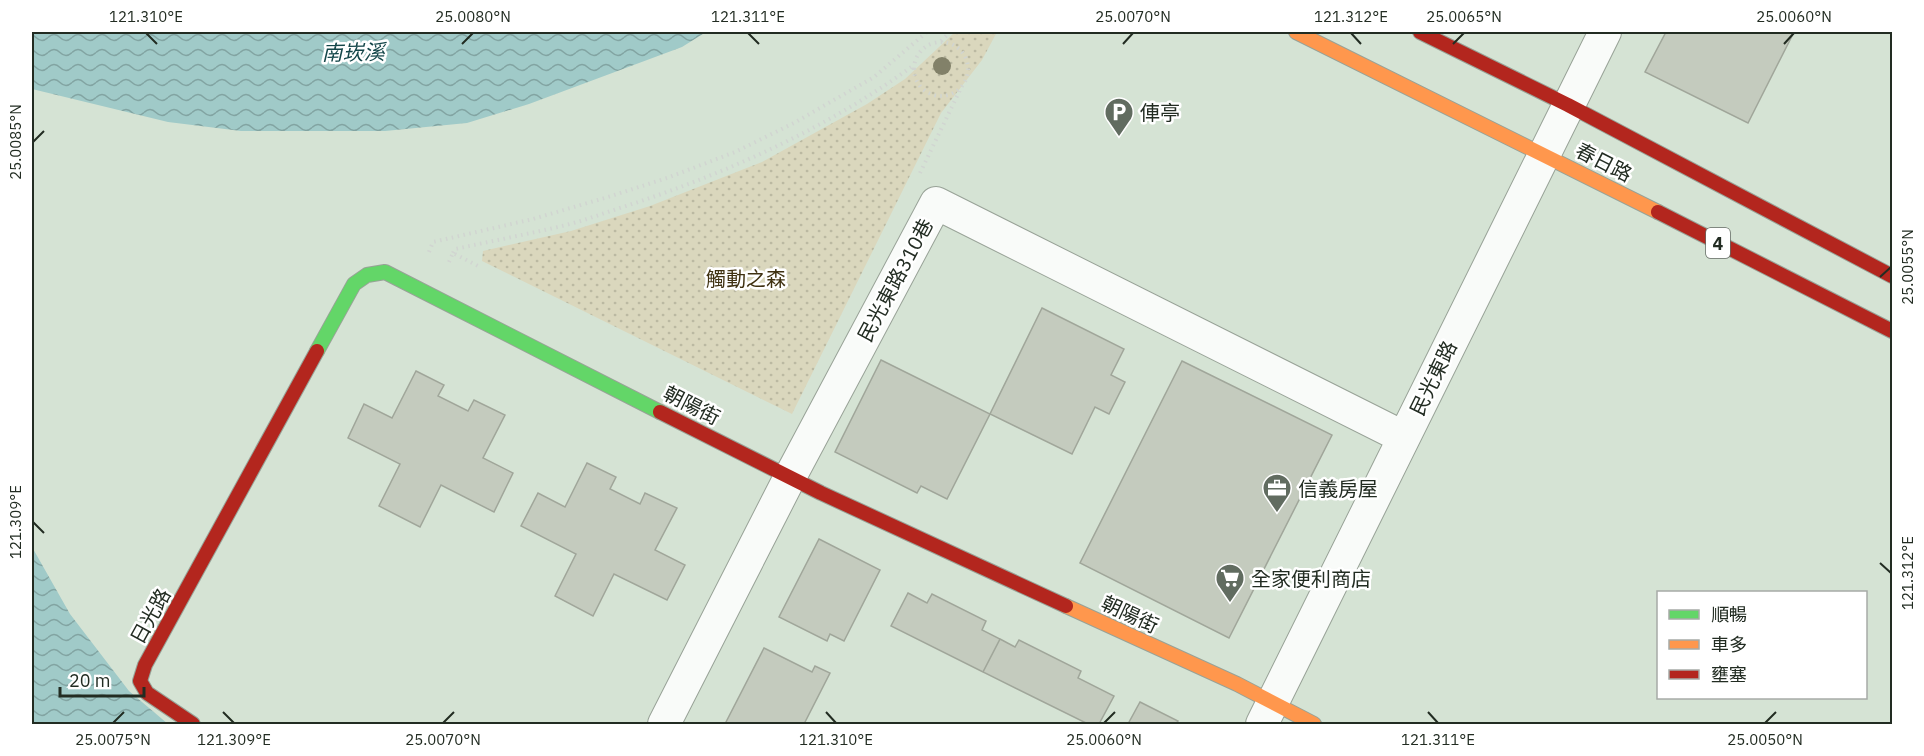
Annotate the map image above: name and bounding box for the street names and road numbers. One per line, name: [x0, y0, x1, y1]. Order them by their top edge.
street label: 春日路: [1571, 136, 1637, 188]
street label: 民光東路310巷: [851, 214, 939, 346]
road number: 4: [1706, 228, 1730, 258]
street label: 民光東路: [1403, 336, 1463, 420]
street label: 朝陽街: [659, 379, 725, 431]
street label: 日光路: [124, 583, 176, 649]
street label: 朝陽街: [1097, 589, 1163, 639]

